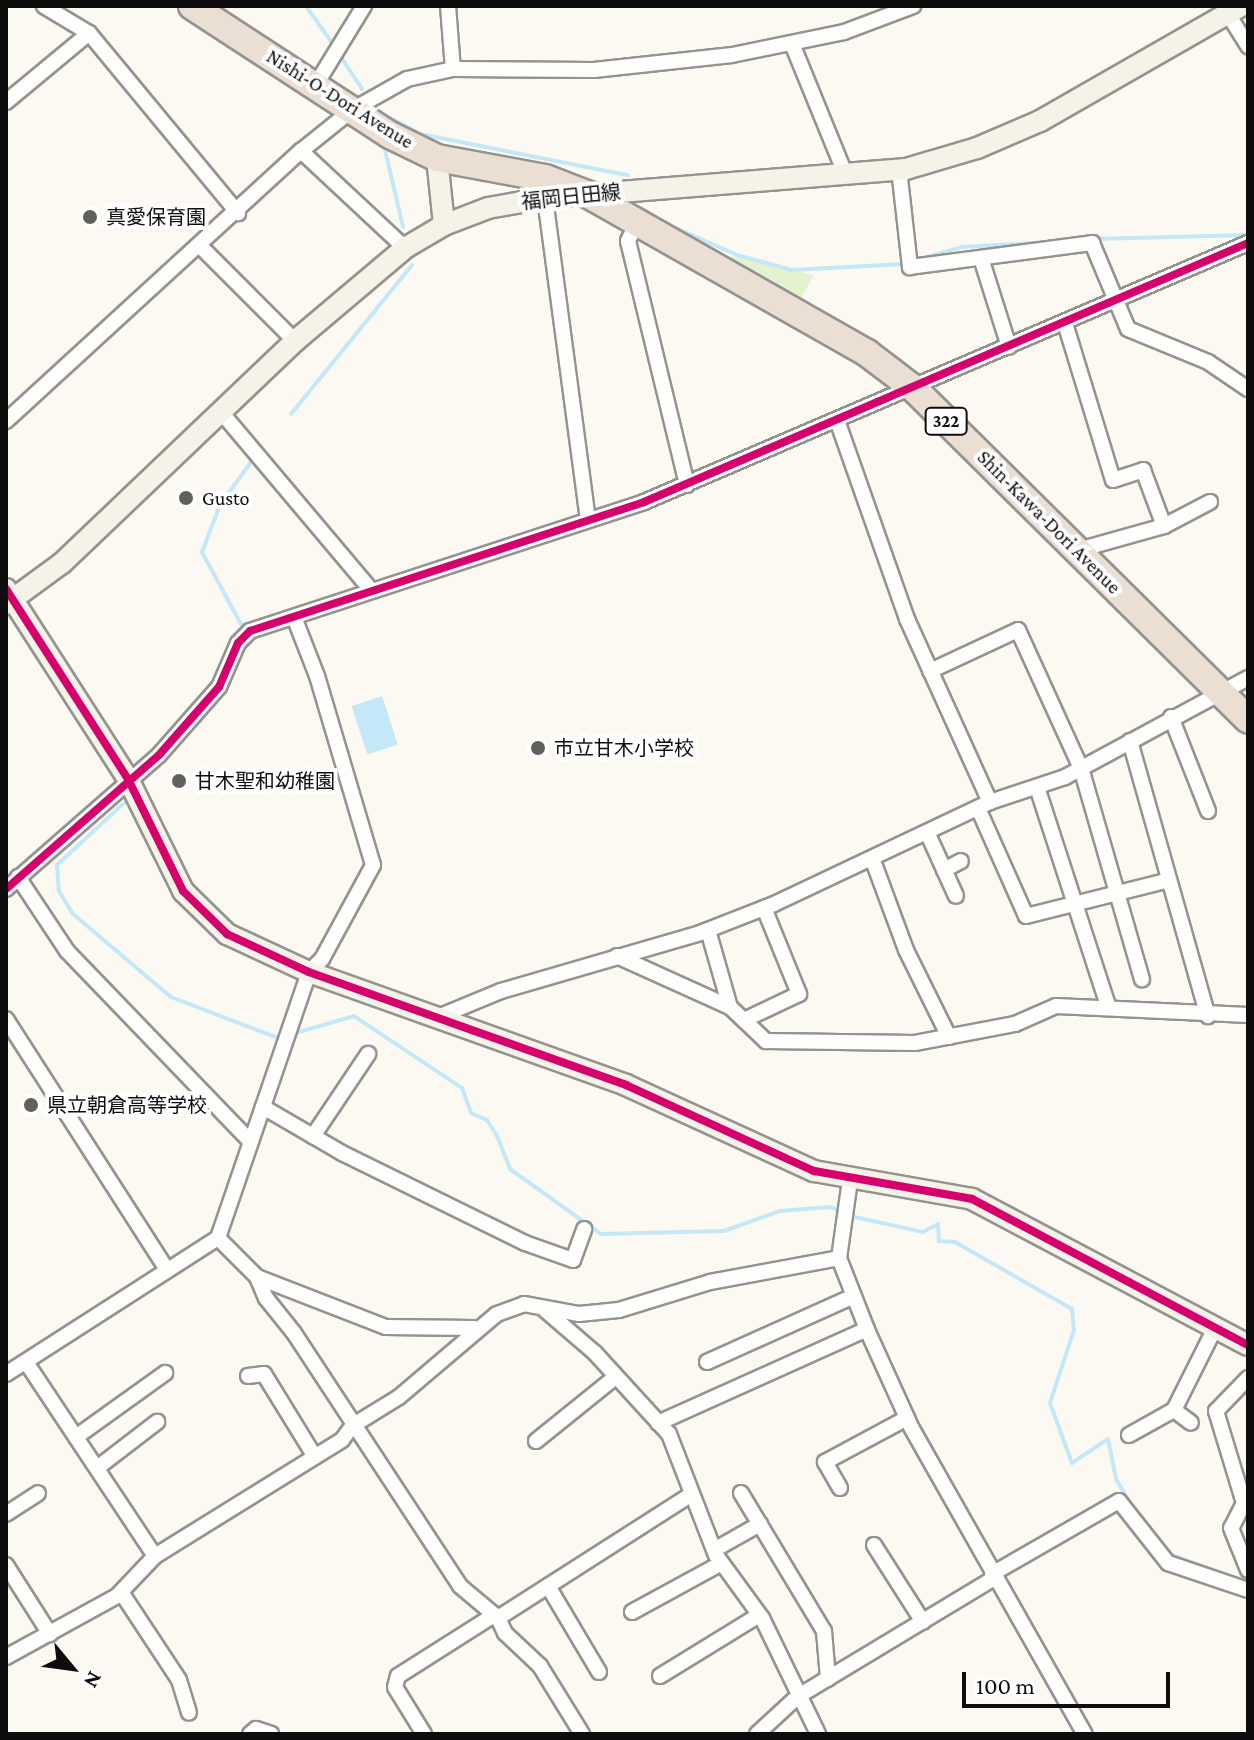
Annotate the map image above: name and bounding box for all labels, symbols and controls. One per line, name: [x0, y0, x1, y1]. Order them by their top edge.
street label: Nishi-O-Dori Avenue: [262, 44, 418, 154]
street label: 福岡日田線: [520, 180, 622, 214]
place label: 真愛保育園: [106, 205, 206, 229]
marker: 真愛保育園: [81, 208, 99, 226]
road number: 322: [924, 407, 968, 435]
street label: Shin-Kawa-Dori Avenue: [972, 445, 1126, 599]
place label: Gusto: [202, 486, 250, 510]
marker: Gusto: [177, 489, 195, 507]
place label: 市立甘木小学校: [554, 736, 694, 760]
marker: 市立甘木小学校: [529, 739, 547, 757]
place label: 甘木聖和幼稚園: [195, 769, 335, 793]
marker: 甘木聖和幼稚園: [170, 772, 188, 790]
place label: 県立朝倉高等学校: [47, 1093, 207, 1117]
marker: 県立朝倉高等学校: [22, 1096, 40, 1114]
north arrow: [32, 1628, 112, 1708]
scale bar: [966, 1656, 1174, 1706]
text: N: [79, 1667, 108, 1692]
text: 100 m: [976, 1672, 1035, 1699]

